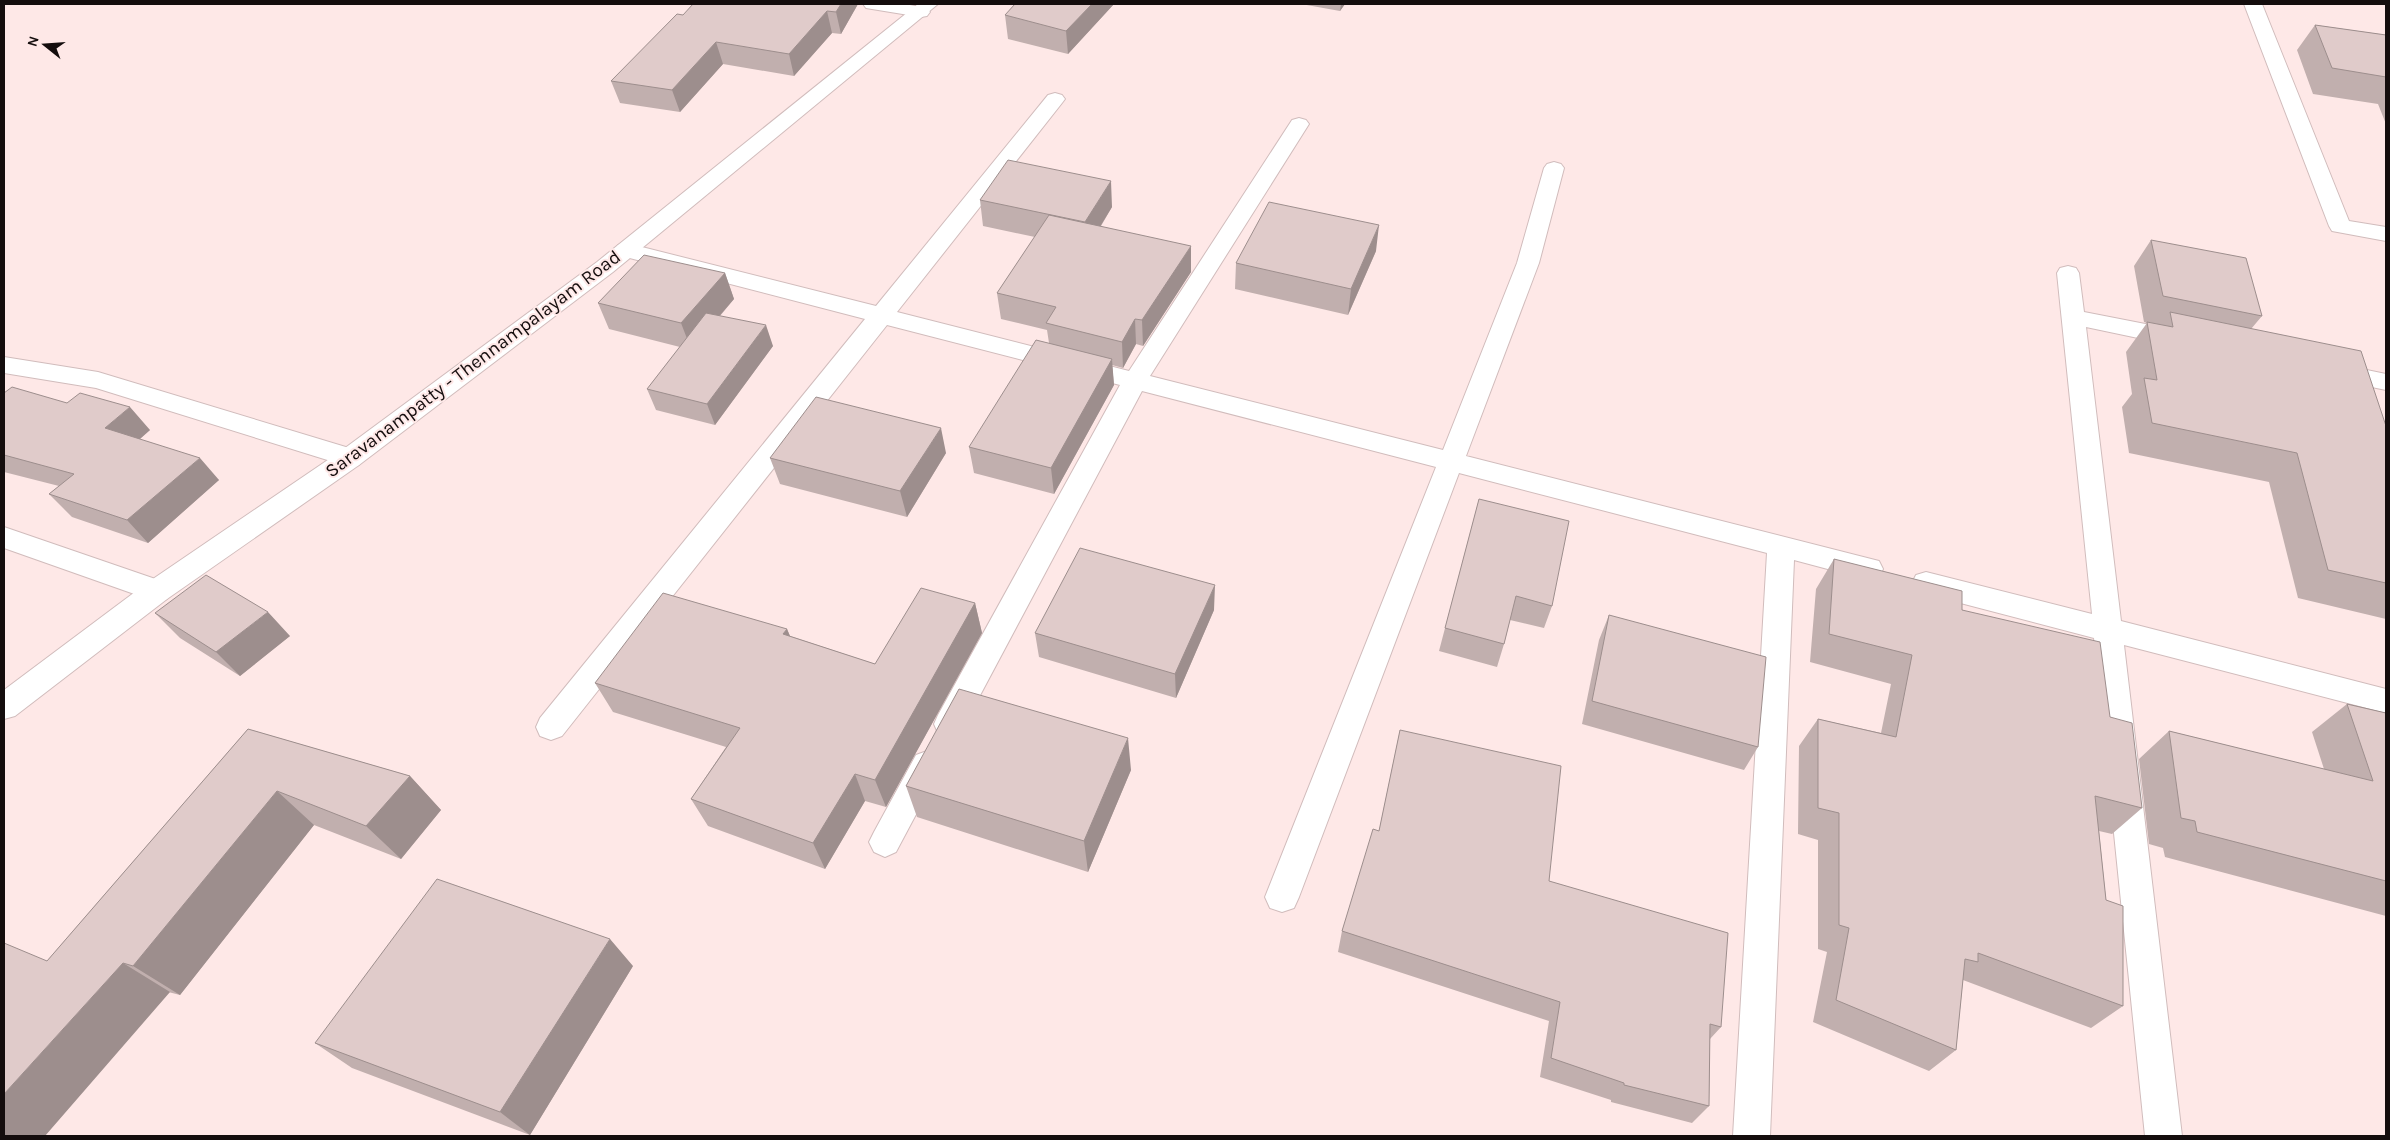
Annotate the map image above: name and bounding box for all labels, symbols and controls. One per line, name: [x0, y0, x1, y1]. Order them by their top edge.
north arrow: [20, 20, 70, 70]
text: N: [23, 34, 43, 49]
street label: Saravanampatty - Thennampalayam Road: [321, 246, 625, 482]

